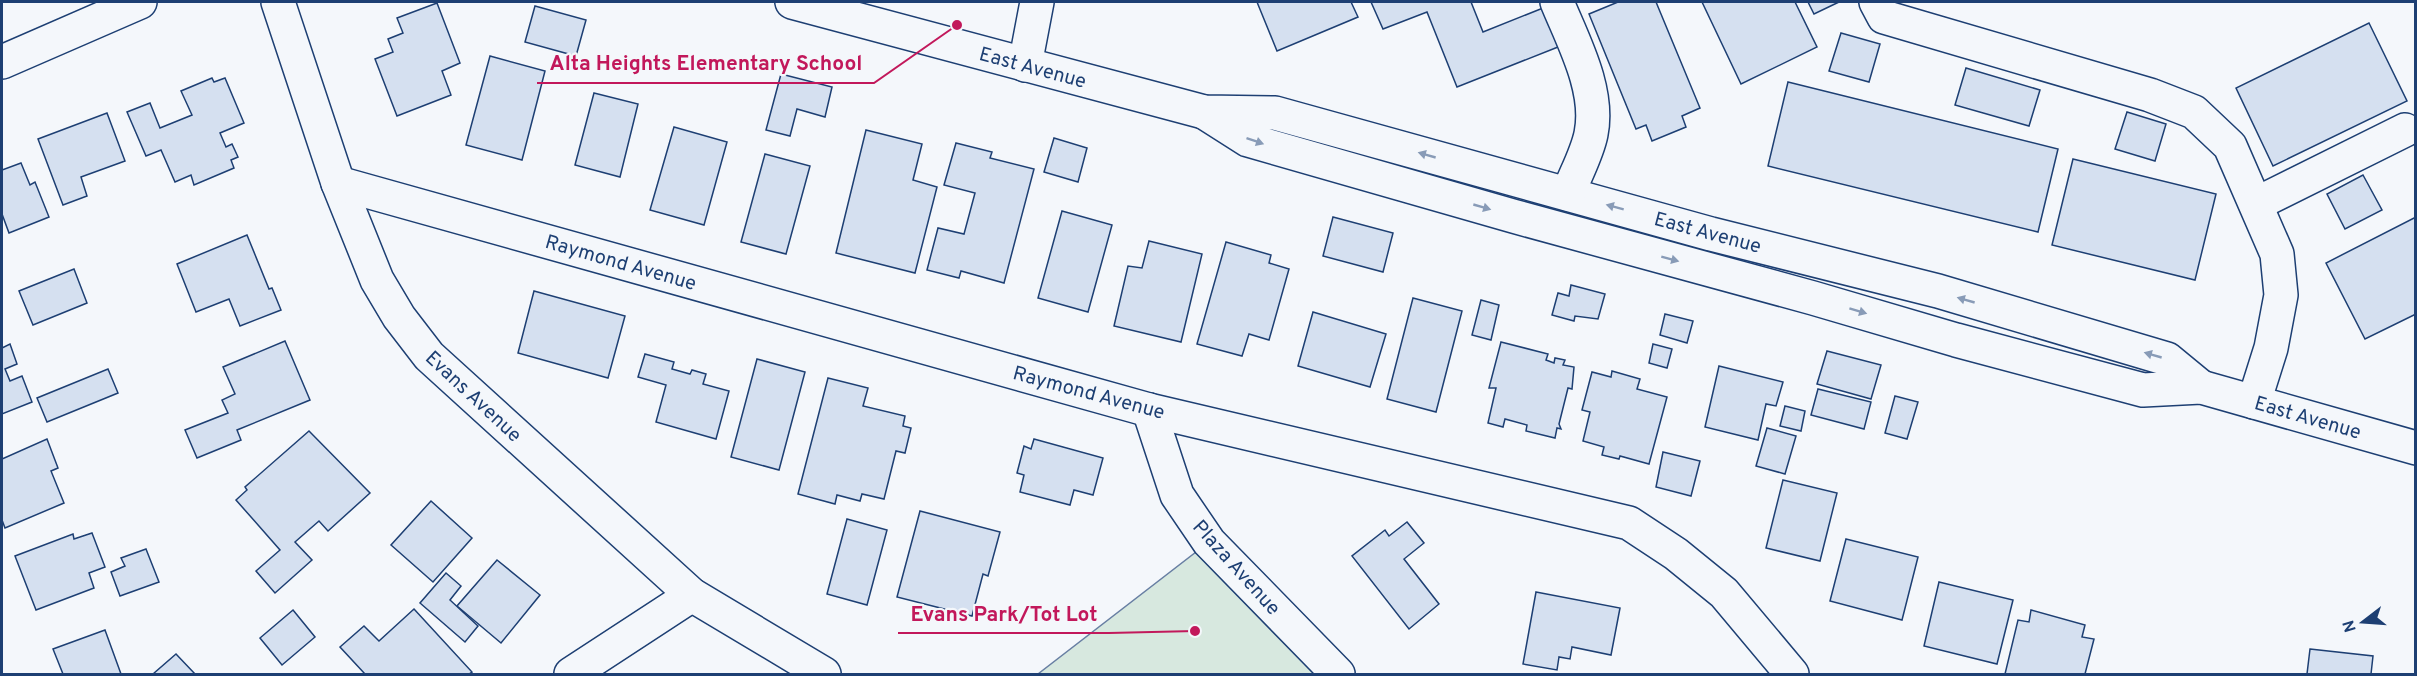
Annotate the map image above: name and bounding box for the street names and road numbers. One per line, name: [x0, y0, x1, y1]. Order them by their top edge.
street label: East Avenue: [976, 42, 1089, 96]
street label: East Avenue: [1651, 207, 1764, 261]
street label: Raymond Avenue: [542, 230, 699, 298]
street label: Evans Avenue: [419, 346, 526, 449]
street label: Raymond Avenue: [1010, 361, 1167, 427]
street label: East Avenue: [2251, 391, 2364, 447]
street label: Plaza Avenue: [1186, 515, 1285, 622]

